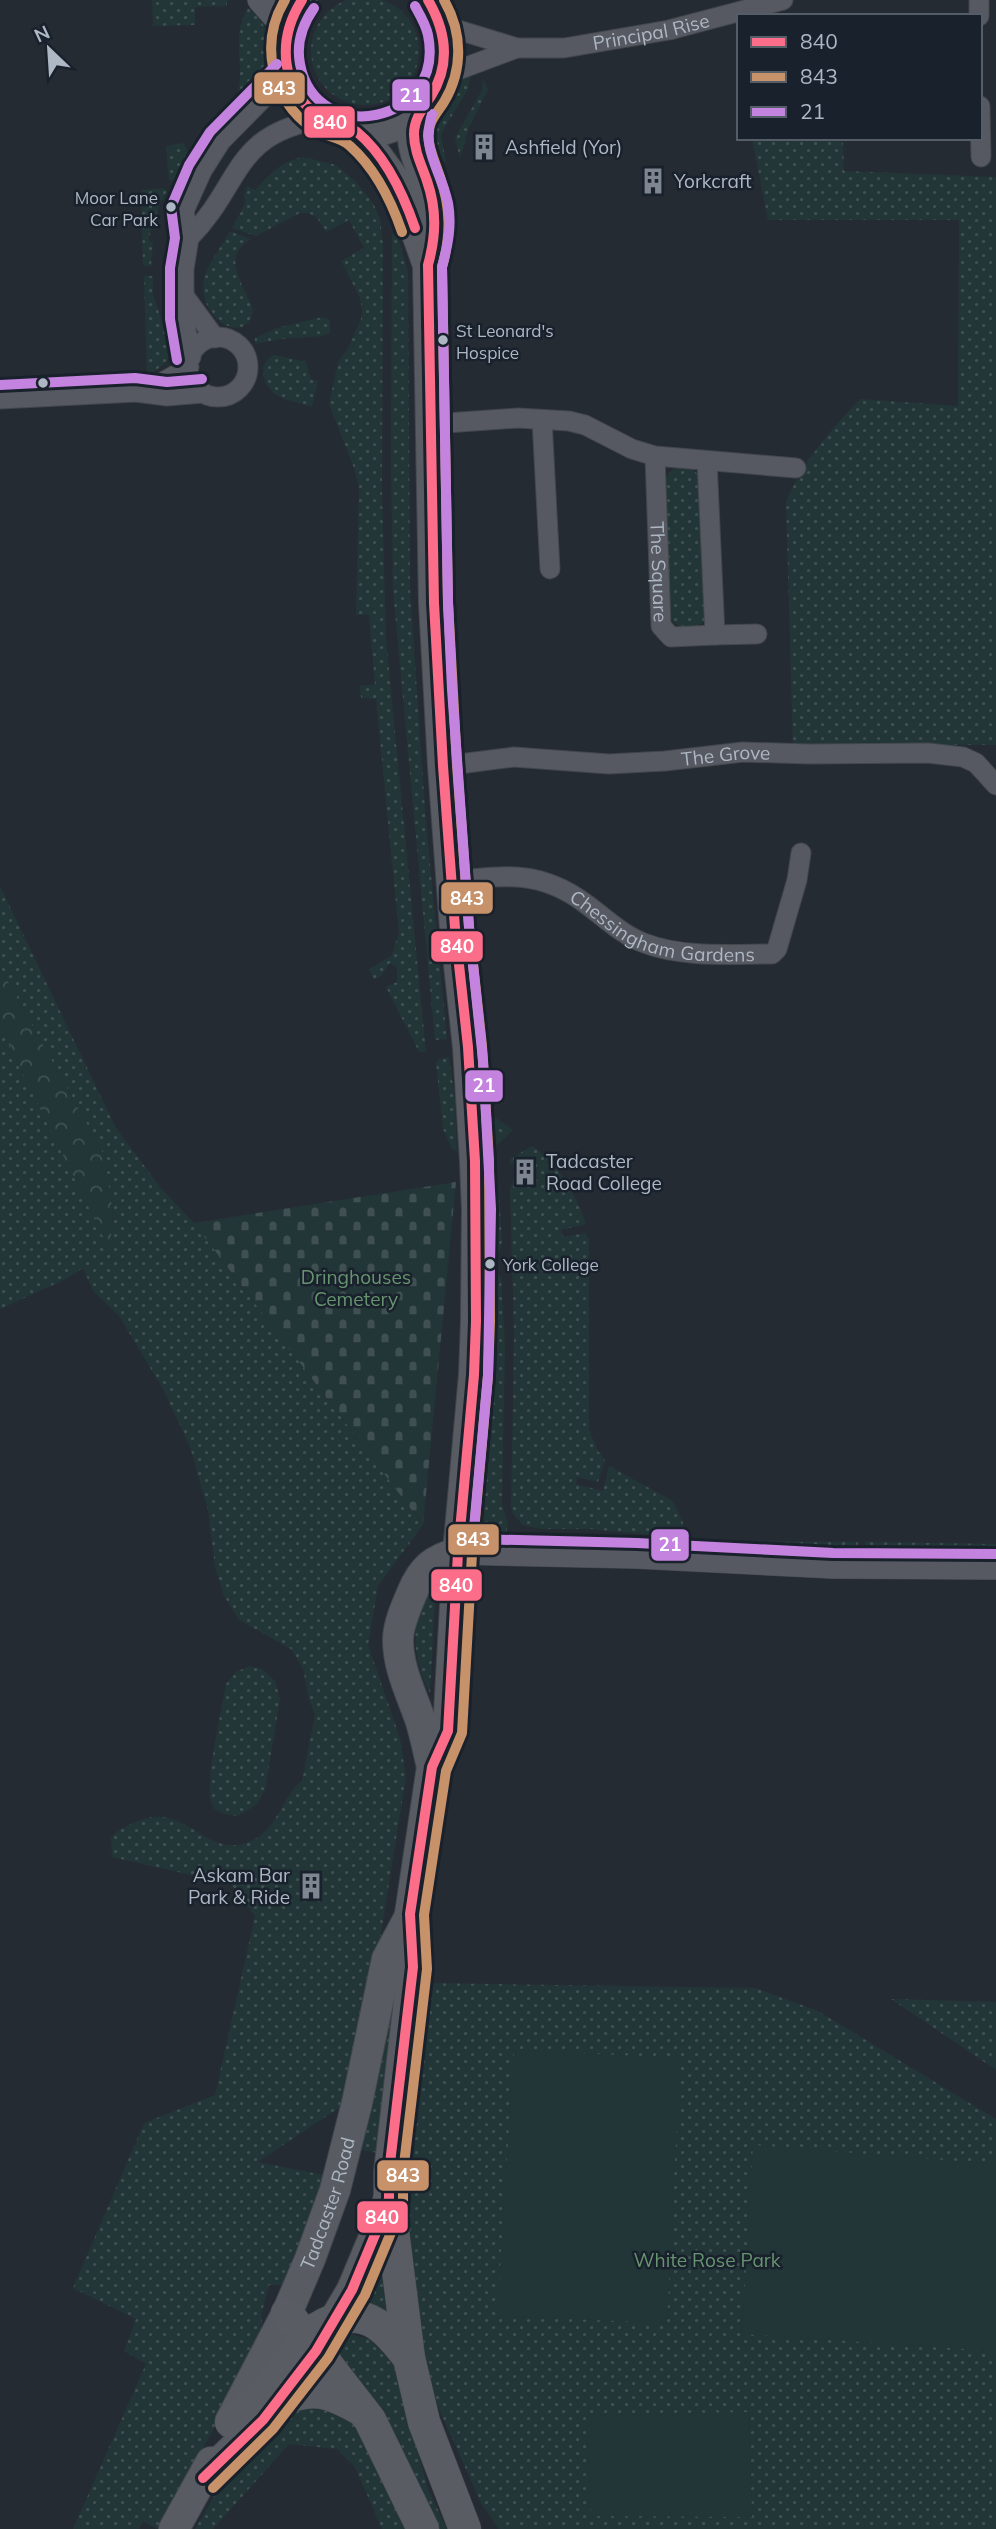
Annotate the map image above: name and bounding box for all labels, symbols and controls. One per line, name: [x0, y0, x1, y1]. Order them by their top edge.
street label: Principal Rise: [591, 8, 712, 55]
north arrow: [14, 14, 84, 84]
legend: [737, 14, 982, 140]
text: N: [30, 20, 53, 48]
text: 840: [800, 28, 838, 54]
text: 843: [800, 63, 838, 89]
line badge: 843: [253, 71, 306, 105]
text: 843: [262, 76, 296, 100]
line badge: 21: [391, 78, 431, 112]
text: 21: [400, 83, 422, 107]
text: 21: [800, 98, 825, 124]
line badge: 840: [303, 105, 356, 139]
text: 840: [313, 110, 347, 134]
building icon: Ashfield (Yor): [469, 132, 499, 162]
place label: Ashfield (Yor): [505, 135, 622, 159]
building icon: Yorkcraft: [638, 166, 668, 196]
place label: Yorkcraft: [673, 169, 752, 193]
place label: Moor Lane Car Park: [75, 187, 158, 230]
marker: Moor Lane Car Park: [164, 200, 178, 214]
place label: St Leonard's Hospice: [456, 320, 554, 363]
marker: St Leonard's Hospice: [436, 333, 450, 347]
unlabelled marker: [36, 376, 50, 390]
street label: The Square: [645, 521, 673, 623]
street label: The Grove: [680, 740, 771, 771]
line badge: 843: [440, 881, 494, 915]
street label: Chessingham Gardens: [565, 884, 755, 967]
text: 843: [450, 886, 484, 910]
line badge: 840: [430, 930, 484, 963]
text: 840: [440, 934, 474, 958]
line badge: 21: [464, 1069, 504, 1103]
text: 21: [473, 1073, 495, 1097]
place label: Tadcaster Road College: [546, 1149, 662, 1195]
building icon: Tadcaster Road College: [510, 1157, 540, 1187]
place label: York College: [502, 1254, 599, 1275]
marker: York College: [483, 1257, 497, 1271]
park label: Dringhouses Cemetery: [301, 1265, 411, 1311]
line badge: 843: [447, 1523, 500, 1556]
text: 843: [456, 1527, 490, 1551]
line badge: 21: [650, 1528, 690, 1562]
text: 21: [659, 1532, 681, 1556]
line badge: 840: [430, 1568, 483, 1602]
text: 840: [439, 1573, 473, 1597]
place label: Askam Bar Park & Ride: [188, 1863, 290, 1909]
building icon: Askam Bar Park & Ride: [296, 1871, 326, 1901]
street label: Tadcaster Road: [295, 2134, 360, 2273]
line badge: 843: [376, 2159, 430, 2192]
text: 843: [386, 2163, 420, 2187]
line badge: 840: [356, 2200, 409, 2234]
text: 840: [365, 2205, 399, 2229]
park label: White Rose Park: [633, 2248, 781, 2272]

